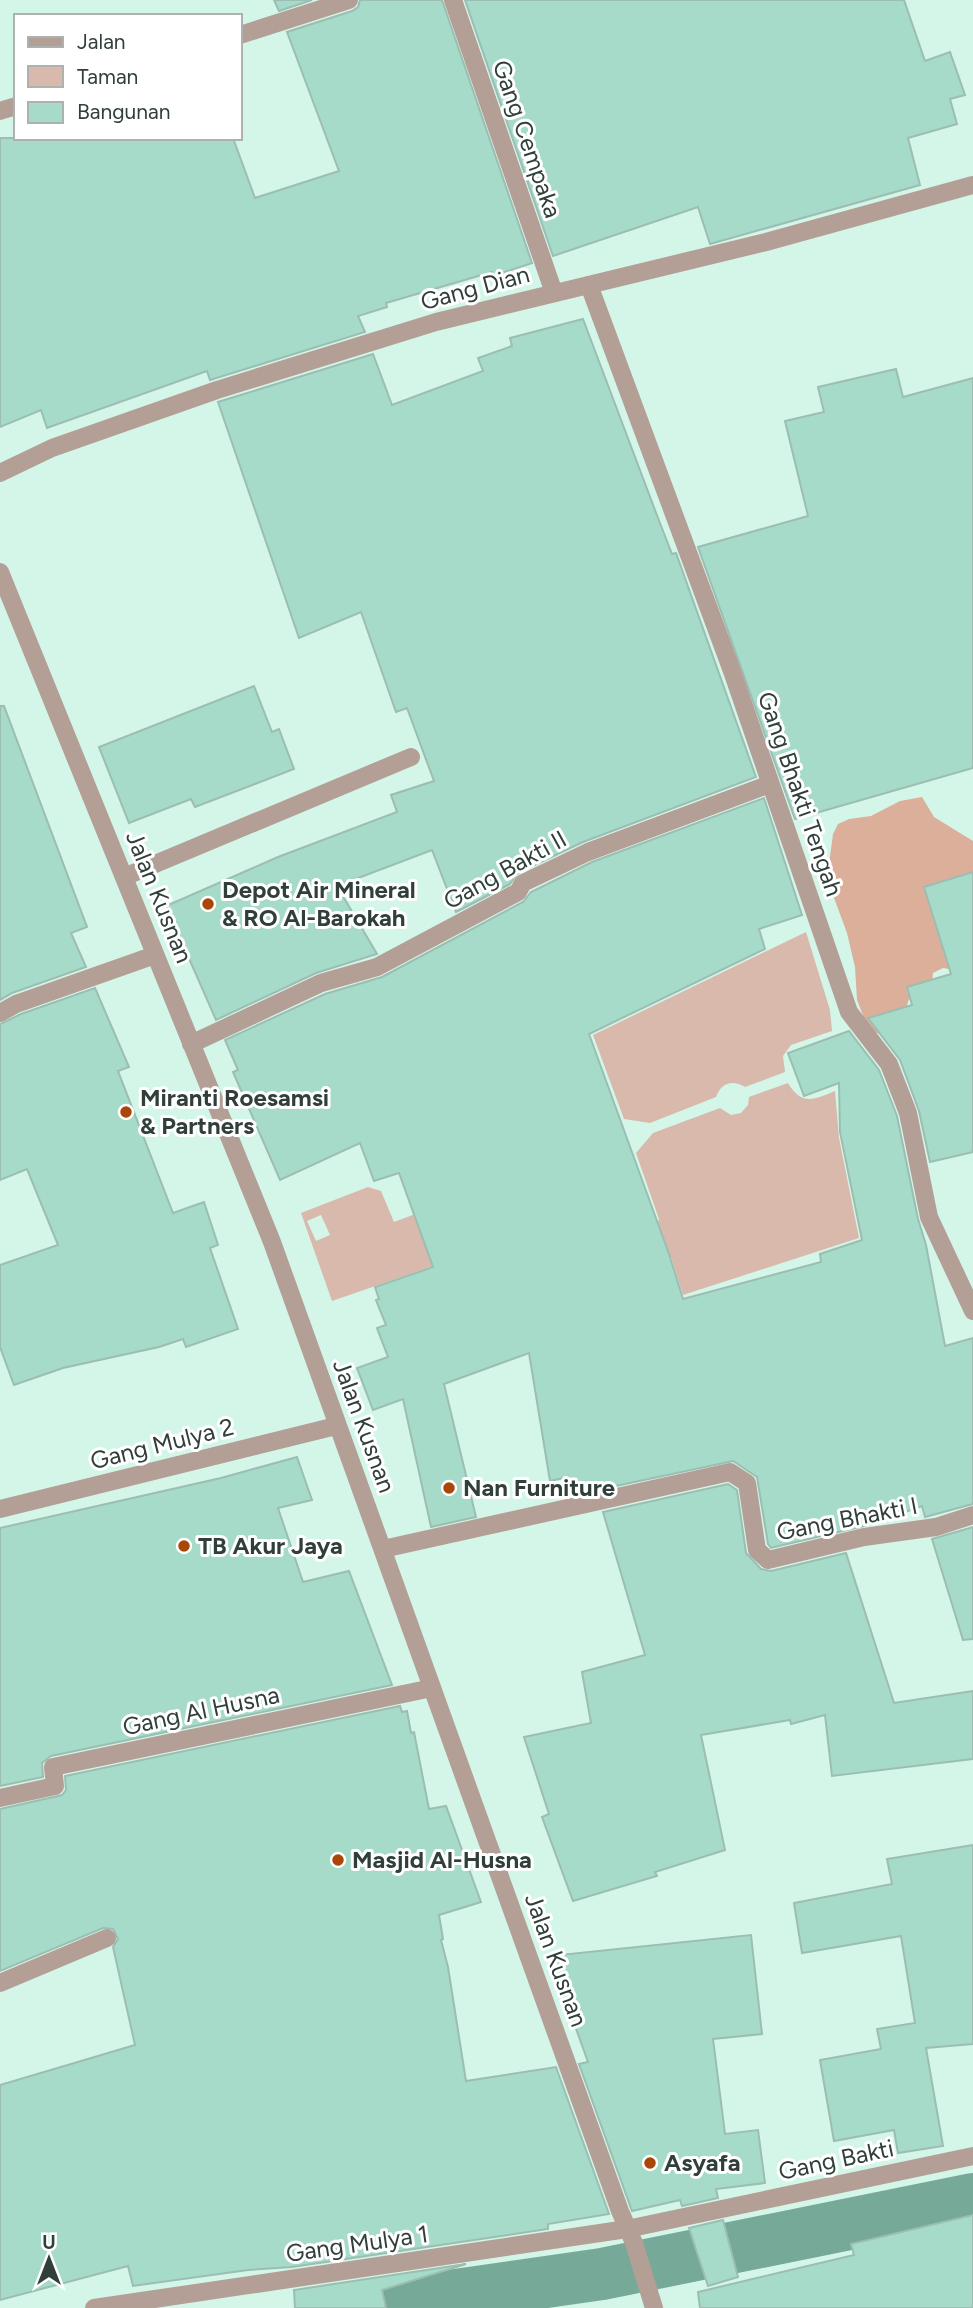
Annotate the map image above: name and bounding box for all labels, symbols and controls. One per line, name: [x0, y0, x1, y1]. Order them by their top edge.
legend: [14, 14, 242, 140]
text: Jalan: [77, 29, 126, 54]
street label: Gang Cempaka: [487, 56, 568, 221]
text: Taman: [77, 64, 138, 89]
text: Bangunan: [77, 99, 170, 124]
street label: Gang Dian: [417, 259, 533, 316]
street label: Gang Bhakti Tengah: [752, 688, 849, 900]
street label: Gang Bakti II: [438, 824, 571, 915]
street label: Jalan Kusnan: [120, 827, 199, 967]
place label: Depot Air Mineral & RO Al-Barokah: [222, 875, 416, 932]
marker: Depot Air Mineral & RO Al-Barokah: [200, 896, 216, 912]
place label: Miranti Roesamsi & Partners: [140, 1083, 329, 1140]
marker: Miranti Roesamsi & Partners: [118, 1104, 134, 1120]
street label: Jalan Kusnan: [327, 1355, 402, 1496]
street label: Gang Mulya 2: [87, 1412, 237, 1475]
place label: Nan Furniture: [463, 1473, 615, 1502]
marker: Nan Furniture: [441, 1480, 457, 1496]
street label: Gang Bhakti I: [774, 1491, 920, 1546]
place label: TB Akur Jaya: [198, 1531, 343, 1560]
marker: TB Akur Jaya: [176, 1538, 192, 1554]
street label: Gang Al Husna: [120, 1680, 282, 1741]
place label: Masjid Al-Husna: [352, 1845, 532, 1874]
marker: Masjid Al-Husna: [330, 1852, 346, 1868]
street label: Jalan Kusnan: [519, 1889, 594, 2030]
street label: Gang Bakti: [776, 2133, 896, 2186]
place label: Asyafa: [664, 2148, 741, 2177]
marker: Asyafa: [642, 2155, 658, 2171]
street label: Gang Mulya 1: [284, 2219, 430, 2268]
north arrow: [14, 2224, 84, 2294]
text: U: [42, 2231, 56, 2254]

